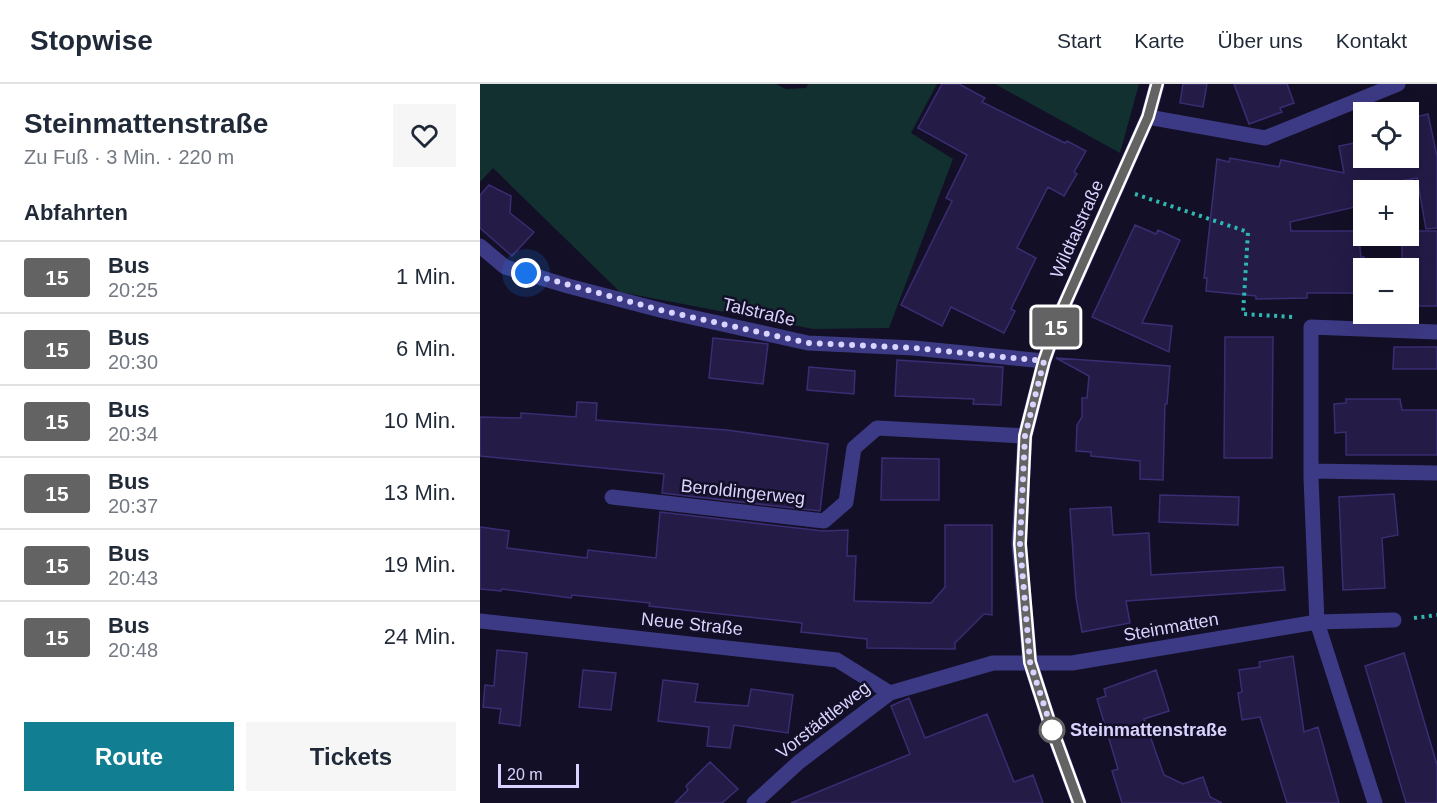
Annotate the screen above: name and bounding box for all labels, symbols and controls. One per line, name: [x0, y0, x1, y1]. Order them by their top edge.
text: Stopwise: [30, 25, 153, 56]
text: Start: [1057, 29, 1101, 52]
text: Karte: [1134, 29, 1185, 52]
text: Über uns: [1218, 29, 1303, 52]
text: Kontakt: [1336, 29, 1407, 52]
map controls: [1353, 102, 1419, 324]
button: locate: [1353, 102, 1419, 168]
button: heart: [393, 104, 456, 167]
text: Steinmattenstraße: [24, 108, 268, 139]
text: Zu Fuß · 3 Min. · 220 m: [24, 146, 234, 168]
street label: Wildtalstraße: [1047, 177, 1107, 281]
button: +: [1353, 180, 1419, 246]
text: Abfahrten: [24, 200, 128, 225]
text: Bus: [108, 253, 150, 278]
your location: [511, 258, 541, 288]
button: −: [1353, 258, 1419, 324]
text: 1 Min.: [396, 264, 456, 289]
text: 15: [45, 266, 69, 289]
text: 20:25: [108, 279, 158, 301]
street label: Talstraße: [721, 294, 797, 330]
line badge: 15: [1029, 308, 1083, 346]
text: 15: [1044, 316, 1068, 339]
text: Bus: [108, 325, 150, 350]
text: 6 Min.: [396, 336, 456, 361]
text: 15: [45, 338, 69, 361]
text: 20:30: [108, 351, 158, 373]
text: Bus: [108, 397, 150, 422]
text: 10 Min.: [384, 408, 456, 433]
text: 15: [45, 410, 69, 433]
text: 20:34: [108, 423, 158, 445]
text: Bus: [108, 469, 150, 494]
street label: Beroldingerweg: [680, 476, 806, 508]
text: 13 Min.: [384, 480, 456, 505]
text: 15: [45, 482, 69, 505]
text: 20:37: [108, 495, 158, 517]
text: Bus: [108, 541, 150, 566]
text: 19 Min.: [384, 552, 456, 577]
text: 15: [45, 554, 69, 577]
text: 20:43: [108, 567, 158, 589]
street label: Neue Straße: [640, 609, 744, 639]
street label: Steinmatten: [1122, 609, 1220, 645]
text: Bus: [108, 613, 150, 638]
text: 24 Min.: [384, 624, 456, 649]
text: 15: [45, 626, 69, 649]
text: 20:48: [108, 639, 158, 661]
street label: Vorstädtleweg: [772, 677, 874, 763]
marker: Steinmattenstraße: [1039, 717, 1065, 743]
place label: Steinmattenstraße: [1070, 720, 1227, 740]
button: Route: [24, 722, 234, 791]
button: Tickets: [246, 722, 456, 791]
scale bar: [498, 761, 579, 788]
text: 20 m: [507, 766, 543, 783]

